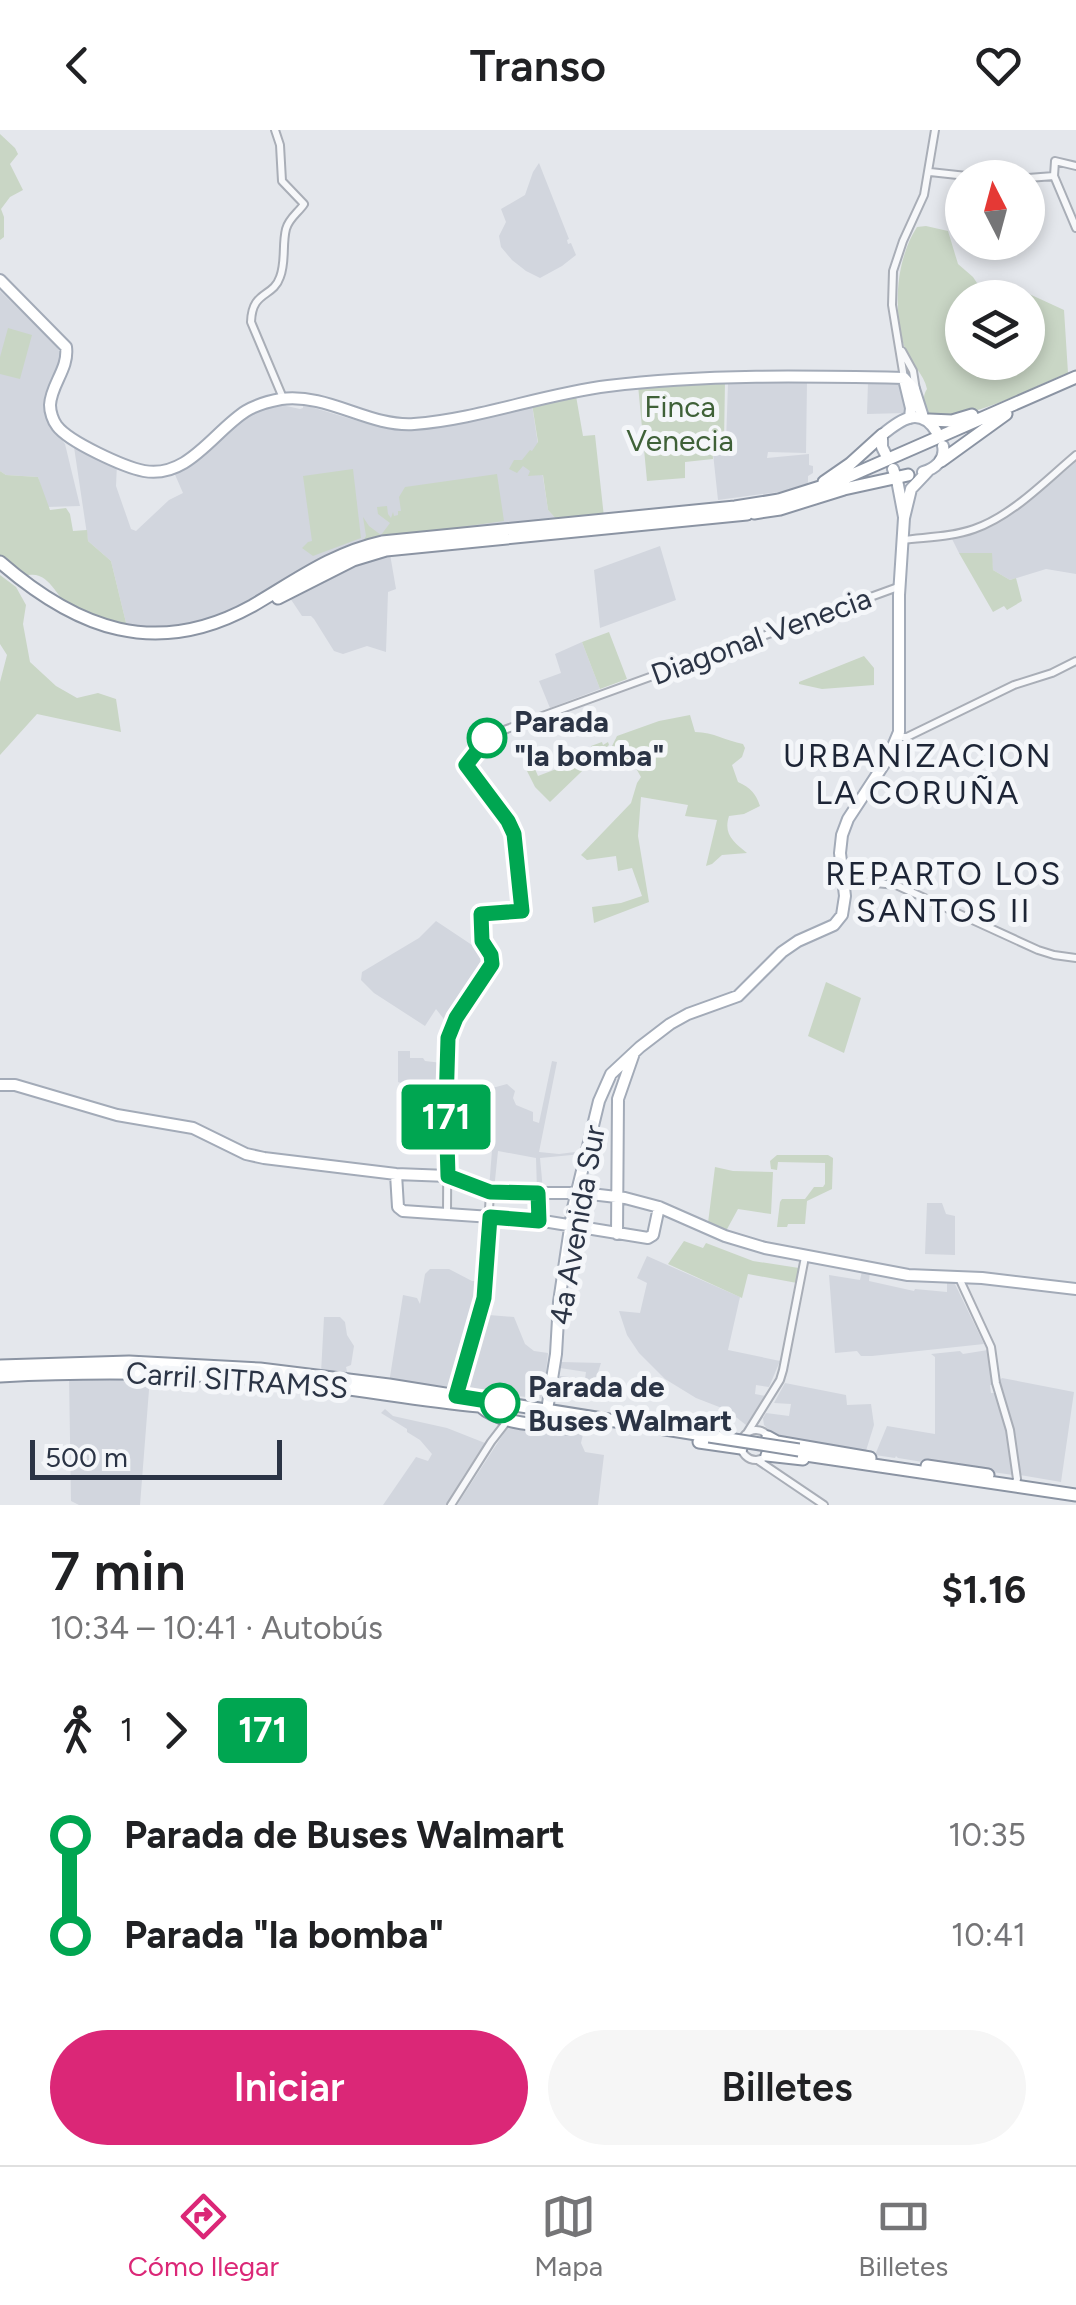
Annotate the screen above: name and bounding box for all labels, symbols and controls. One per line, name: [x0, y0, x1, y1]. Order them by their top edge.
icon: back: [50, 38, 105, 93]
text: Transo: [470, 38, 606, 92]
icon: heart: [971, 38, 1026, 93]
north arrow: [945, 160, 1045, 260]
map controls: [945, 160, 1045, 380]
button: layers: [945, 280, 1045, 380]
park label: Finca Venecia: [626, 388, 734, 459]
street label: Diagonal Venecia: [646, 579, 876, 693]
place label: Parada "la bomba": [514, 703, 665, 774]
marker: Parada "la bomba": [468, 719, 506, 757]
district label: URBANIZACION LA CORUÑA: [783, 737, 1053, 812]
district label: REPARTO LOS SANTOS II: [825, 855, 1063, 930]
line badge: 171: [388, 1084, 504, 1150]
text: 171: [421, 1096, 471, 1138]
street label: 4a Avenida Sur: [541, 1122, 613, 1328]
street label: Carril SITRAMSS: [125, 1354, 349, 1406]
place label: Parada de Buses Walmart: [528, 1368, 732, 1439]
marker: Parada de Buses Walmart: [481, 1384, 519, 1422]
scale bar: [30, 1435, 282, 1480]
text: 500 m: [45, 1440, 128, 1474]
text: 7 min: [50, 1538, 186, 1604]
text: $1.16: [941, 1567, 1026, 1613]
text: 10:34 – 10:41 · Autobús: [50, 1609, 383, 1647]
icon: walk: [50, 1703, 105, 1758]
icon: forward: [148, 1703, 203, 1758]
text: 171: [238, 1709, 287, 1751]
text: 1: [120, 1711, 133, 1749]
text: Parada de Buses Walmart: [124, 1812, 565, 1858]
text: 10:35: [948, 1816, 1026, 1854]
text: Parada "la bomba": [124, 1912, 444, 1958]
text: 10:41: [951, 1916, 1026, 1954]
button: Iniciar: [50, 2030, 528, 2145]
button: Billetes: [548, 2030, 1026, 2145]
tab: Cómo llegar: [128, 2189, 279, 2283]
tab: Mapa: [534, 2189, 603, 2283]
tab: Billetes: [858, 2189, 948, 2283]

